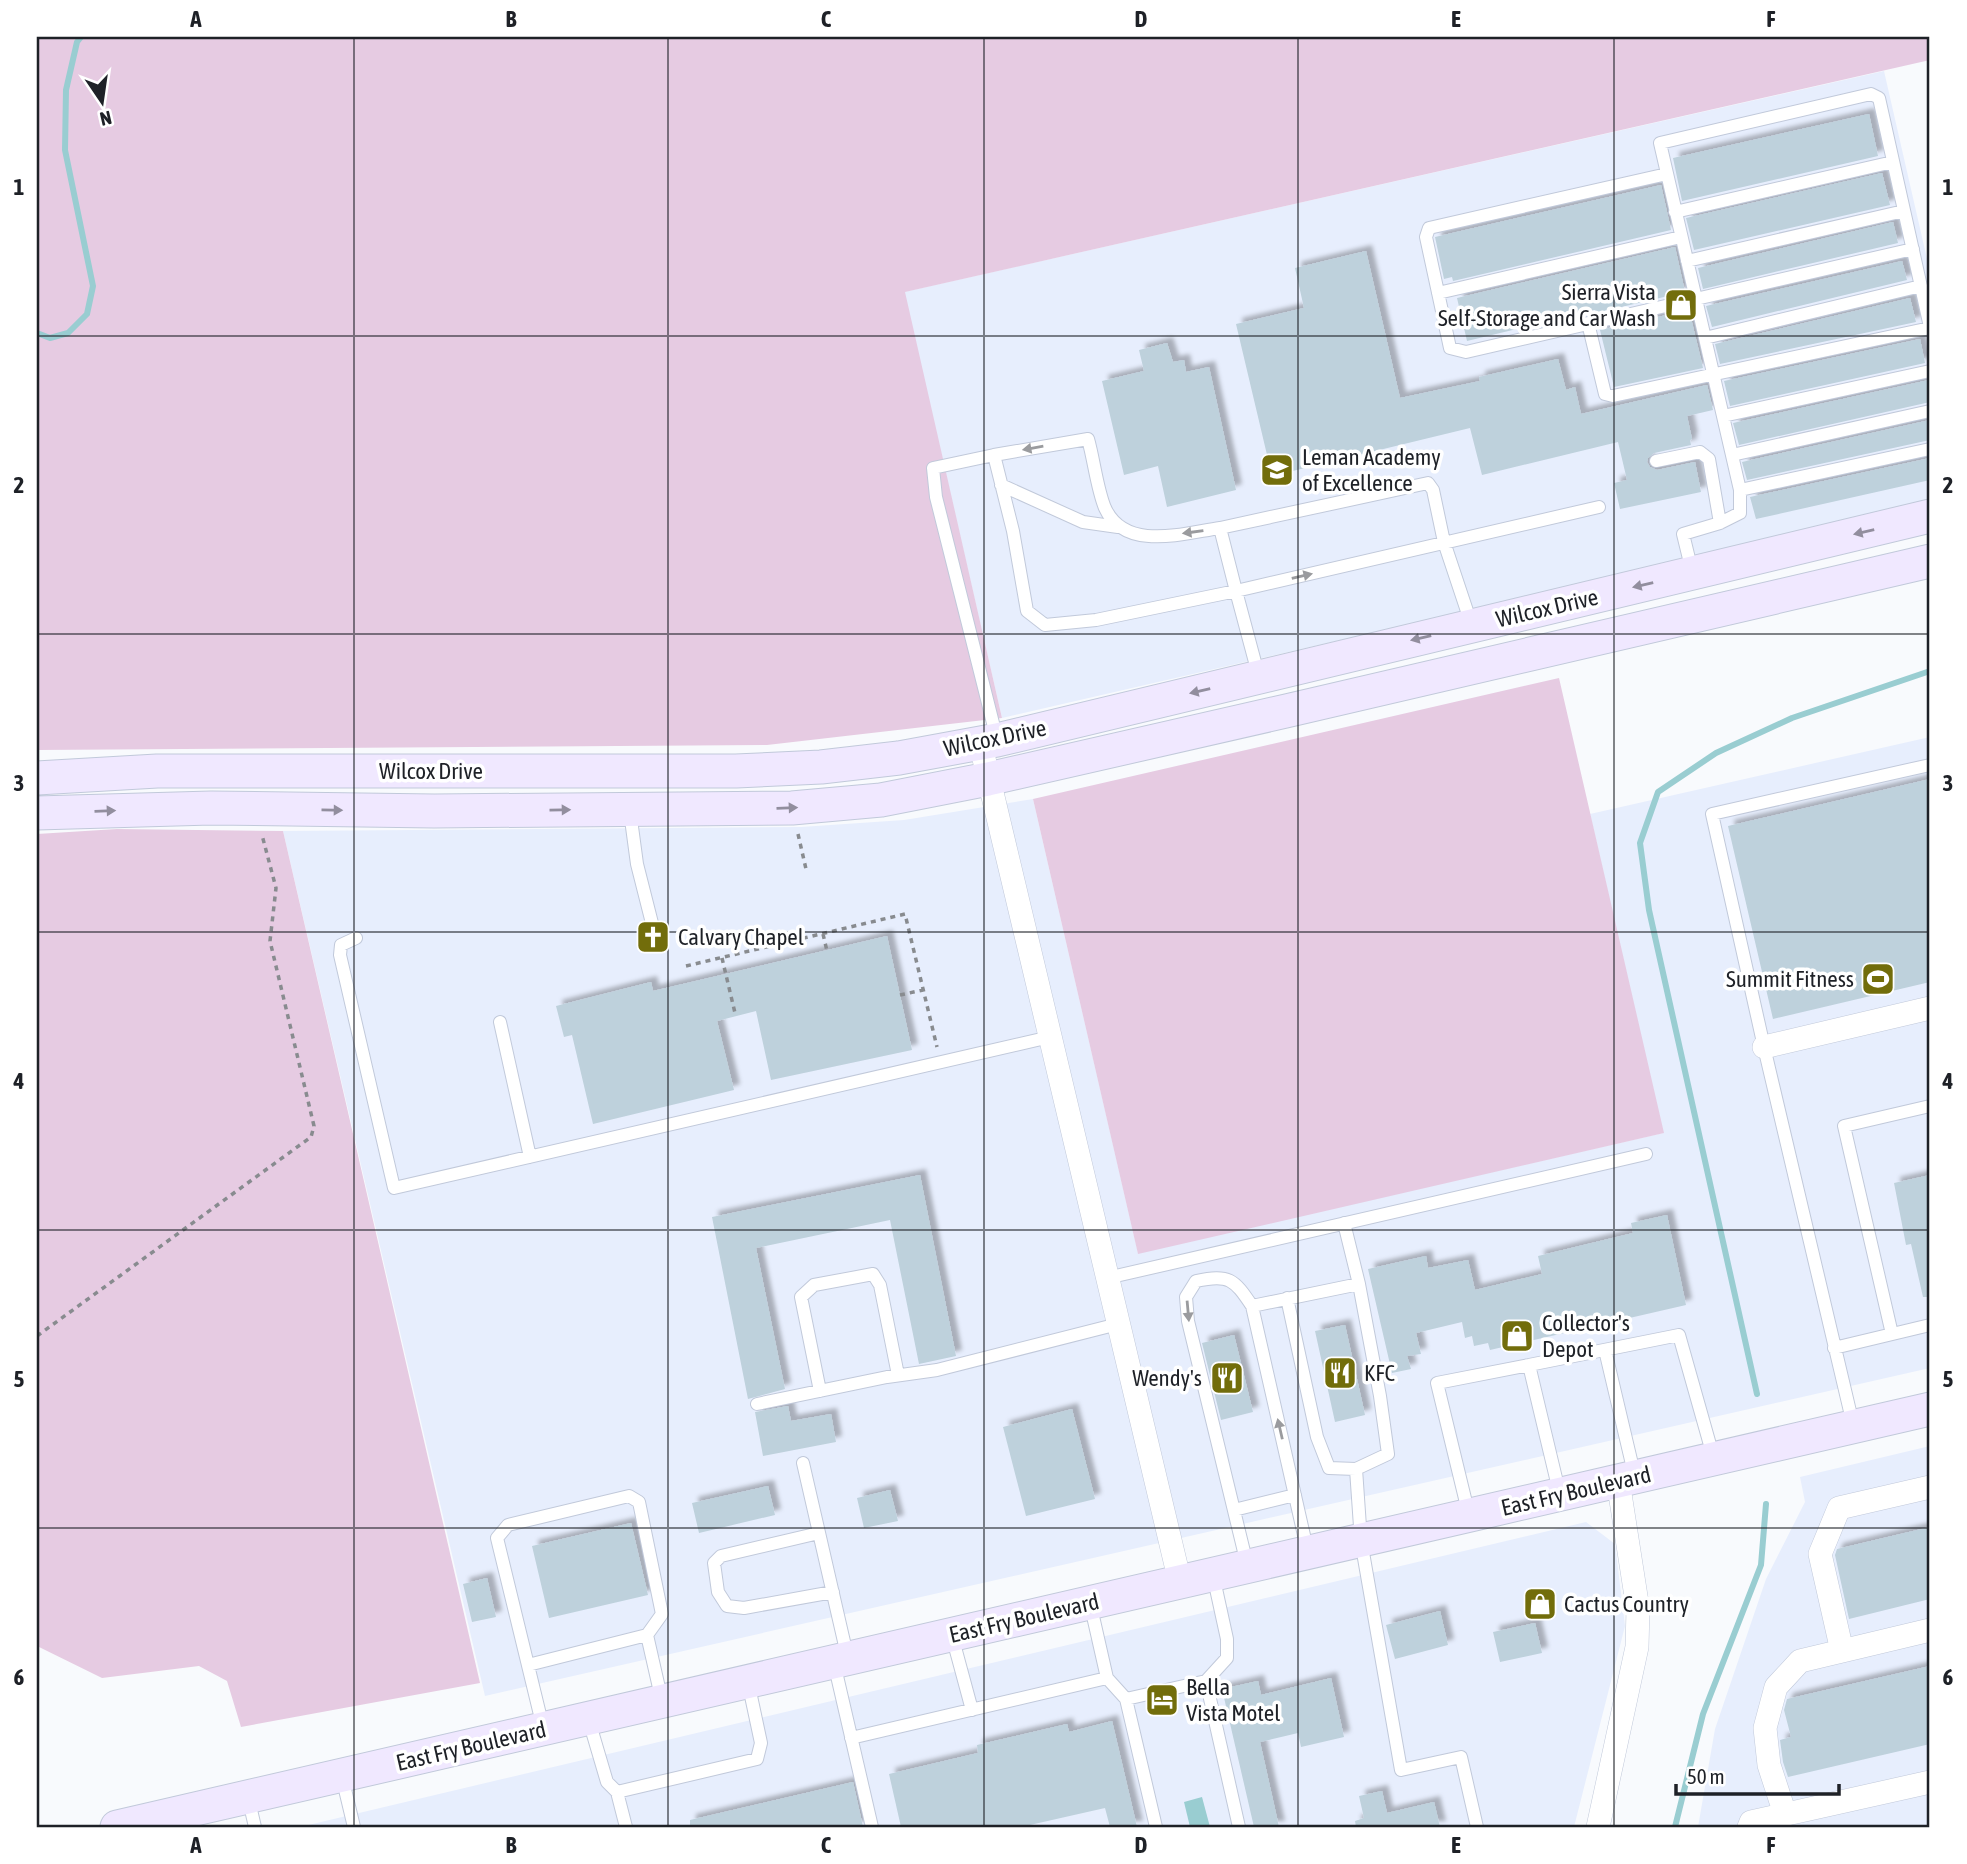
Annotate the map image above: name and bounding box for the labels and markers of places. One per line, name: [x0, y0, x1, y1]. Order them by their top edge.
place label: Sierra Vista Self-Storage and Car Wash: [1438, 279, 1656, 331]
shop icon: Sierra Vista Self-Storage and Car Wash: [1662, 286, 1700, 324]
place label: Leman Academy of Excellence: [1302, 444, 1441, 496]
school or university icon: Leman Academy of Excellence: [1258, 451, 1296, 489]
church icon: Calvary Chapel: [634, 918, 672, 956]
place label: Calvary Chapel: [678, 924, 804, 950]
sports icon: Summit Fitness: [1859, 960, 1897, 998]
place label: Summit Fitness: [1726, 966, 1854, 992]
place label: Collector's Depot: [1542, 1310, 1630, 1362]
shop icon: Collector's Depot: [1498, 1317, 1536, 1355]
restaurant icon: KFC: [1321, 1354, 1359, 1392]
restaurant icon: Wendy's: [1208, 1359, 1246, 1397]
place label: KFC: [1364, 1360, 1395, 1386]
place label: Wendy's: [1132, 1365, 1202, 1391]
shop icon: Cactus Country: [1521, 1585, 1559, 1623]
place label: Cactus Country: [1564, 1591, 1689, 1617]
place label: Bella Vista Motel: [1186, 1674, 1280, 1726]
hotel icon: Bella Vista Motel: [1143, 1681, 1181, 1719]

